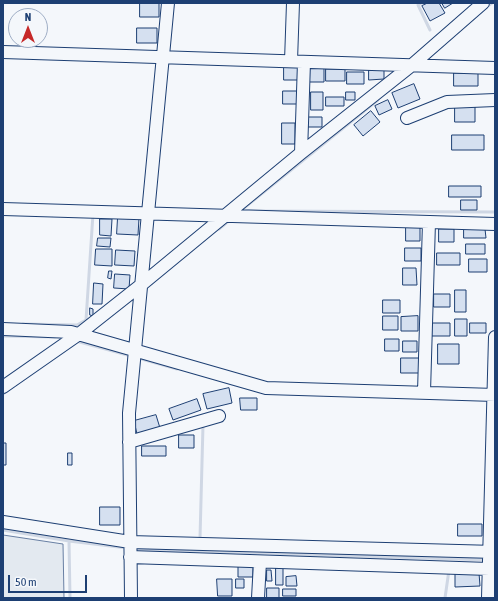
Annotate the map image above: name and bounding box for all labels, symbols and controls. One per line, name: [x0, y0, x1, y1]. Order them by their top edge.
north arrow: [8, 8, 48, 48]
text: N: [25, 11, 31, 23]
scale bar: [10, 567, 89, 593]
text: 50 m: [15, 575, 37, 589]

